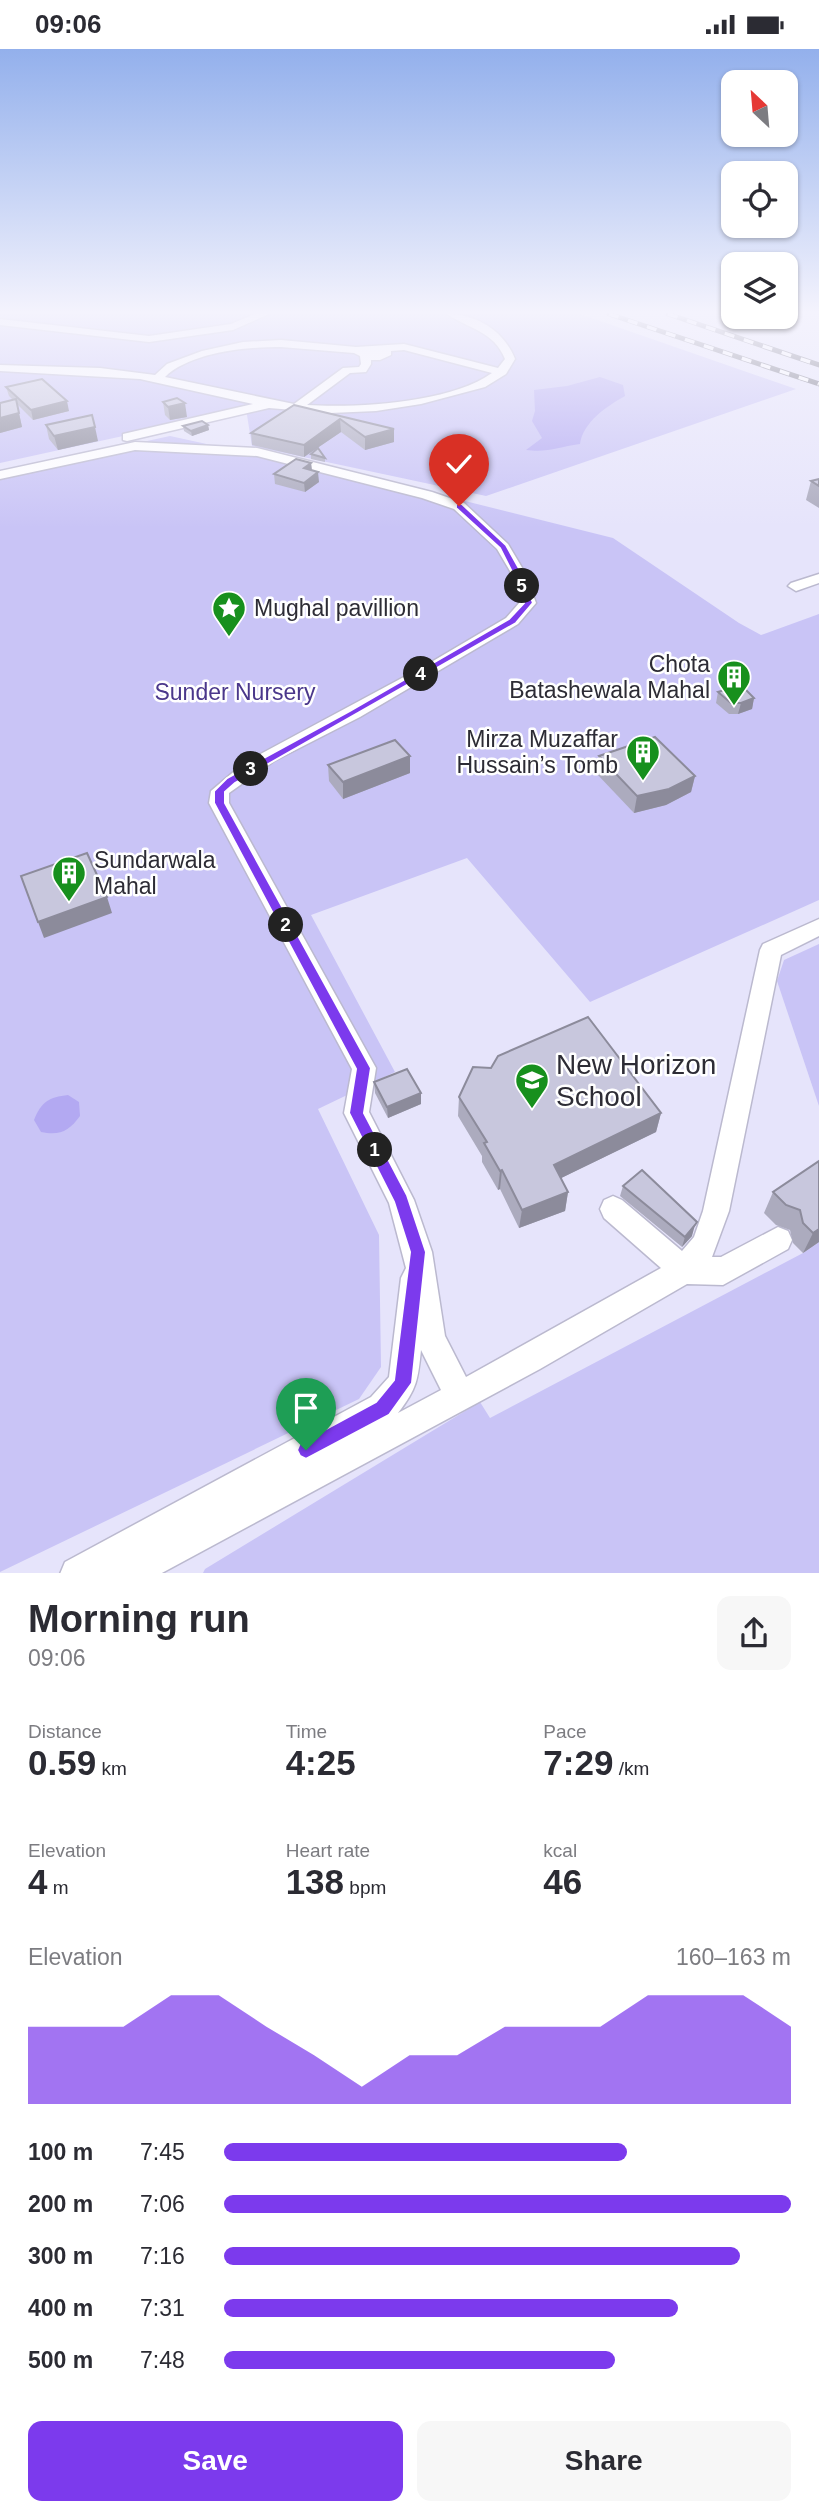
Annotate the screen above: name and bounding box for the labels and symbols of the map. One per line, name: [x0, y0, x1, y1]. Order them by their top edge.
north arrow: [721, 70, 798, 147]
pin: [429, 434, 489, 506]
pin: 5: [504, 569, 540, 603]
place icon: Mughal pavillion: [210, 589, 248, 638]
place label: Mughal pavillion: [254, 595, 419, 621]
place label: Chota Batashewala Mahal: [509, 651, 710, 703]
pin: 4: [404, 657, 438, 691]
building icon: Chota Batashewala Mahal: [715, 658, 753, 707]
park label: Sunder Nursery: [154, 679, 316, 705]
place label: Mirza Muzaffar Hussain’s Tomb: [456, 726, 618, 778]
building icon: Mirza Muzaffar Hussain’s Tomb: [624, 733, 662, 782]
pin: 3: [233, 751, 268, 787]
place label: Sundarwala Mahal: [94, 847, 216, 899]
building icon: Sundarwala Mahal: [50, 854, 88, 903]
pin: 2: [268, 907, 304, 943]
place label: New Horizon School: [556, 1049, 716, 1112]
school or university icon: New Horizon School: [513, 1061, 551, 1110]
pin: 1: [358, 1133, 392, 1167]
pin: [276, 1378, 336, 1450]

